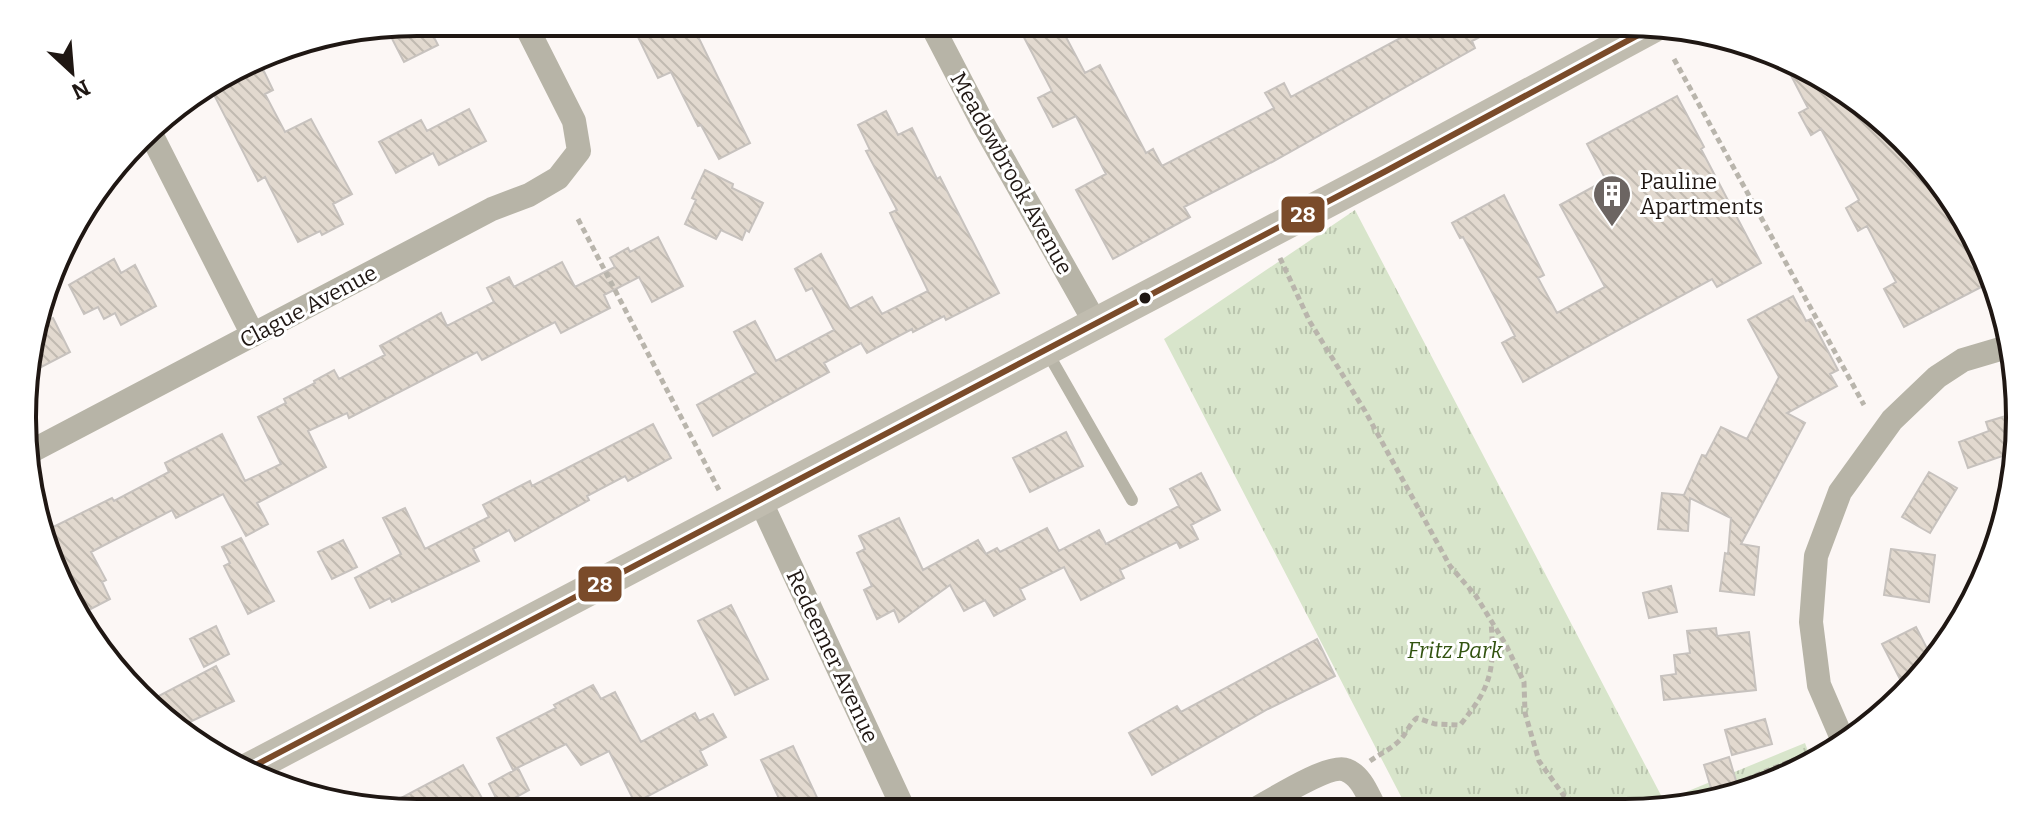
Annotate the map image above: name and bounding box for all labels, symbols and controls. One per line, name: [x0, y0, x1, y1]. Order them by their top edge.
north arrow: [32, 32, 112, 112]
street label: Meadowbrook Avenue: [945, 67, 1079, 279]
text: N: [67, 74, 94, 105]
place label: Pauline Apartments: [1640, 168, 1763, 220]
building icon: Pauline Apartments: [1591, 173, 1633, 228]
line badge: 28: [1280, 195, 1326, 234]
text: 28: [1290, 201, 1316, 228]
street label: Clague Avenue: [235, 259, 381, 354]
unlabelled marker: [1137, 290, 1153, 306]
line badge: 28: [577, 565, 623, 603]
street label: Redeemer Avenue: [781, 565, 884, 747]
text: 28: [587, 571, 613, 598]
park label: Fritz Park: [1407, 637, 1504, 664]

